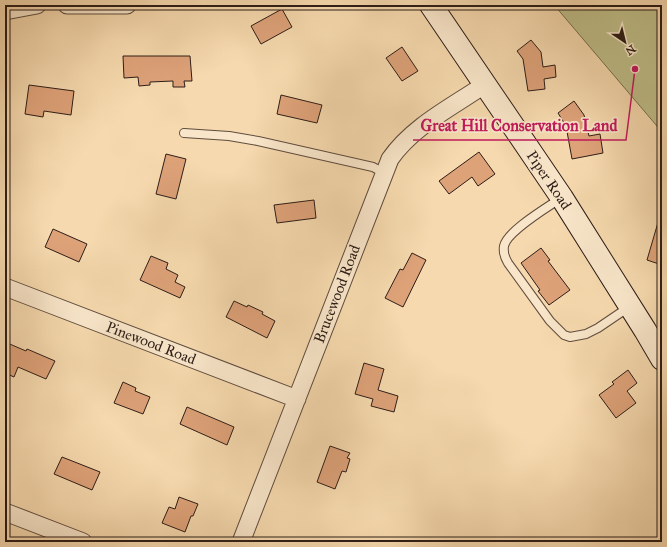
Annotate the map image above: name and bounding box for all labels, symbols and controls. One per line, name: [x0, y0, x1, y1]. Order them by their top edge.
north arrow: [605, 22, 645, 62]
text: N: [622, 42, 638, 58]
callout: Great Hill Conservation Land: [413, 112, 626, 140]
text: Great Hill Conservation Land: [421, 116, 618, 135]
street label: Piper Road: [523, 147, 576, 213]
street label: Brucewood Road: [310, 242, 364, 346]
street label: Pinewood Road: [103, 318, 199, 369]

